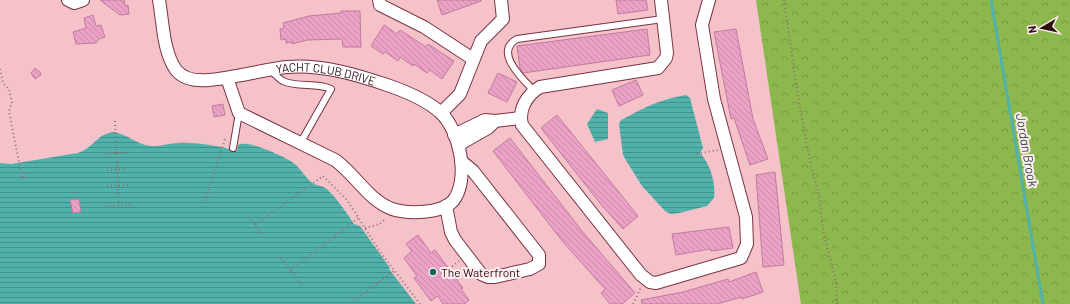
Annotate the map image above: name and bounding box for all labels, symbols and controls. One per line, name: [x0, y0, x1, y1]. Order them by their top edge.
north arrow: [1022, 8, 1062, 48]
text: N: [1025, 25, 1039, 34]
street label: YACHT CLUB DRIVE: [275, 59, 377, 88]
water label: Jordan Brook: [1013, 112, 1041, 189]
place label: The Waterfront: [441, 265, 520, 279]
marker: The Waterfront: [428, 267, 438, 277]

